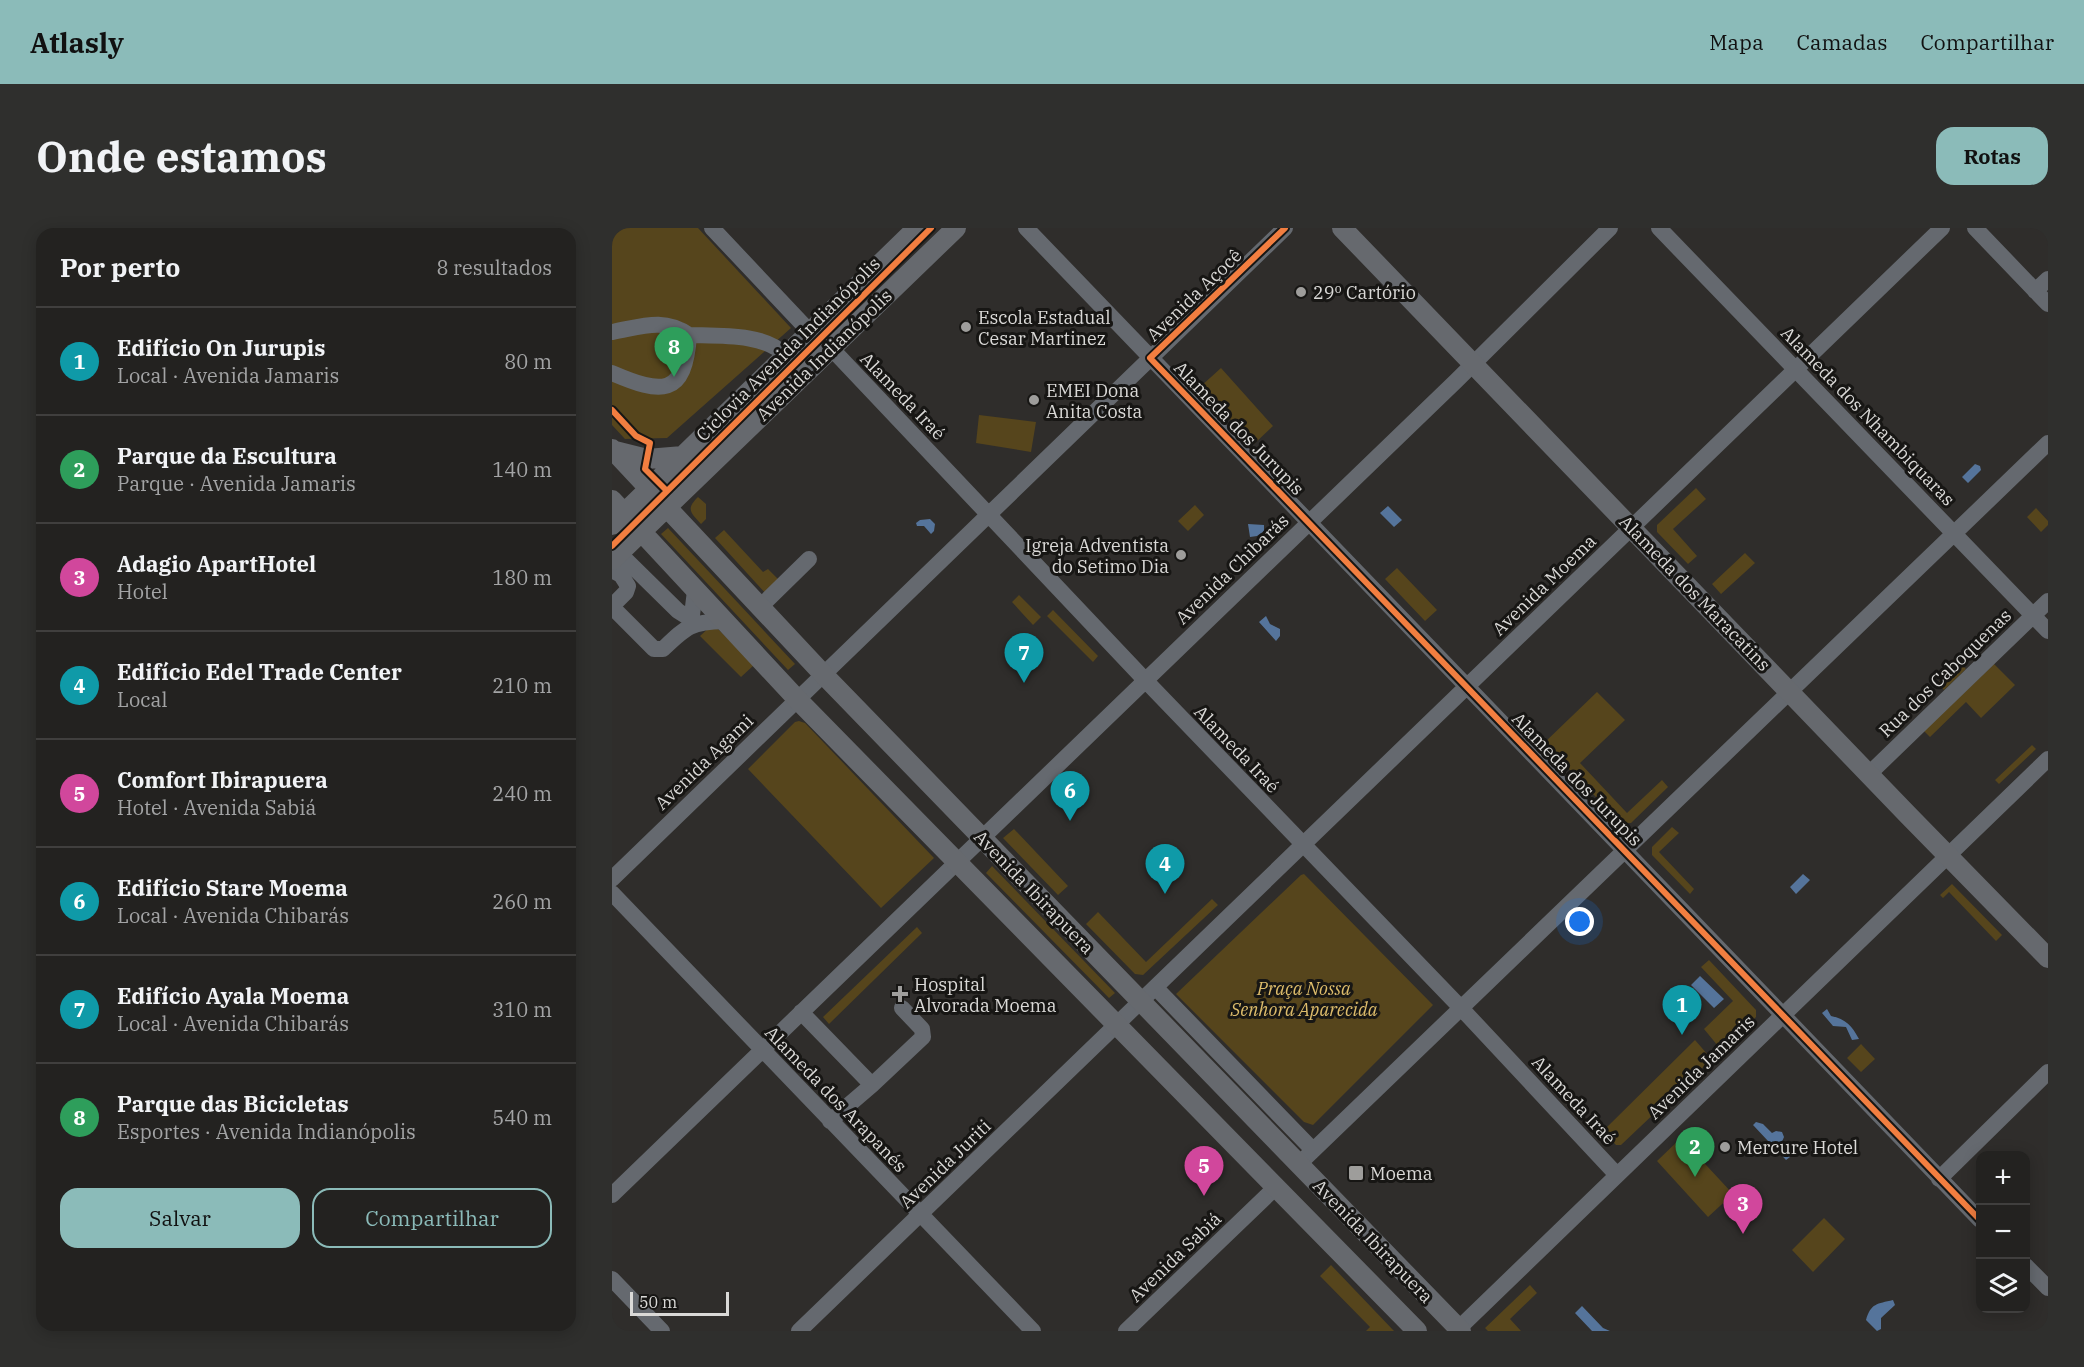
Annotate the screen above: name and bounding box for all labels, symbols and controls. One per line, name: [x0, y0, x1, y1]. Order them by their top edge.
text: Atlasly: [30, 24, 124, 61]
text: Mapa: [1709, 28, 1764, 56]
text: Camadas: [1797, 28, 1887, 56]
text: Compartilhar: [1920, 28, 2054, 56]
button: Rotas: [1936, 127, 2048, 185]
text: Onde estamos: [36, 129, 327, 184]
street label: Avenida Açocê: [1142, 244, 1246, 346]
text: Por perto: [60, 250, 180, 284]
street label: Ciclovia Avenida Indianópolis: [691, 252, 885, 446]
text: 8 resultados: [436, 254, 552, 281]
place label: 29º Cartório: [1313, 281, 1416, 304]
street label: Avenida Indianópolis: [752, 285, 896, 425]
marker: 29º Cartório: [1294, 285, 1308, 299]
place label: Escola Estadual Cesar Martinez: [978, 306, 1111, 350]
marker: Escola Estadual Cesar Martinez: [959, 320, 973, 334]
street label: Alameda dos Nhambiquaras: [1776, 322, 1960, 510]
pin: 8: [654, 328, 694, 377]
text: Edifício On Jurupis: [117, 333, 325, 362]
street label: Alameda Iraé: [855, 347, 951, 445]
text: 1: [74, 348, 86, 375]
text: 80 m: [504, 348, 552, 375]
street label: Alameda dos Jurupis: [1169, 356, 1309, 500]
text: Local · Avenida Jamaris: [117, 362, 339, 389]
place label: EMEI Dona Anita Costa: [1046, 379, 1143, 423]
marker: EMEI Dona Anita Costa: [1027, 393, 1041, 407]
text: Parque da Escultura: [117, 441, 337, 470]
text: 2: [74, 456, 86, 483]
text: 140 m: [492, 456, 552, 483]
text: Parque · Avenida Jamaris: [117, 470, 356, 497]
street label: Avenida Chibarás: [1170, 509, 1294, 629]
street label: Alameda dos Maracatins: [1615, 510, 1775, 676]
street label: Avenida Moema: [1487, 529, 1601, 640]
place label: Igreja Adventista do Setimo Dia: [1025, 534, 1169, 578]
marker: Igreja Adventista do Setimo Dia: [1174, 548, 1188, 562]
text: Adagio ApartHotel: [117, 549, 316, 578]
text: 3: [74, 564, 86, 591]
text: 180 m: [492, 564, 552, 591]
text: Hotel: [117, 578, 168, 605]
street label: Rua dos Caboquenas: [1874, 604, 2016, 742]
pin: 7: [1004, 634, 1044, 683]
text: Edifício Edel Trade Center: [117, 657, 402, 686]
text: 4: [74, 672, 86, 699]
text: 210 m: [492, 672, 552, 699]
text: Local: [117, 686, 168, 713]
street label: Alameda Iraé: [1189, 700, 1285, 798]
street label: Alameda dos Jurupis: [1507, 707, 1647, 851]
street label: Avenida Agami: [650, 709, 758, 815]
text: Comfort Ibirapuera: [117, 765, 328, 794]
pin: 6: [1050, 772, 1090, 821]
text: 5: [74, 780, 86, 807]
text: 240 m: [492, 780, 552, 807]
text: Hotel · Avenida Sabiá: [117, 794, 316, 821]
street label: Avenida Ibirapuera: [969, 825, 1099, 959]
pin: 4: [1146, 844, 1184, 894]
text: Edifício Stare Moema: [117, 873, 348, 902]
text: 6: [74, 888, 86, 915]
text: 260 m: [492, 888, 552, 915]
text: Local · Avenida Chibarás: [117, 902, 349, 929]
your location: [1565, 907, 1594, 936]
place label: Hospital Alvorada Moema: [914, 973, 1057, 1017]
park label: Praça Nossa Senhora Aparecida: [1229, 977, 1378, 1021]
text: Edifício Ayala Moema: [117, 981, 349, 1010]
marker: Hospital Alvorada Moema: [891, 985, 909, 1003]
pin: 1: [1662, 986, 1702, 1035]
text: 7: [74, 996, 86, 1023]
text: 310 m: [492, 996, 552, 1023]
text: Local · Avenida Chibarás: [117, 1010, 349, 1037]
street label: Avenida Jamaris: [1642, 1010, 1760, 1124]
street label: Alameda dos Arapanés: [760, 1021, 912, 1177]
street label: Alameda Iraé: [1527, 1051, 1621, 1149]
text: Parque das Bicicletas: [117, 1089, 349, 1118]
text: 8: [74, 1104, 86, 1131]
text: 540 m: [492, 1104, 552, 1131]
street label: Avenida Juriti: [895, 1114, 996, 1213]
text: Esportes · Avenida Indianópolis: [117, 1118, 416, 1145]
pin: 2: [1676, 1128, 1714, 1177]
place label: Mercure Hotel: [1737, 1136, 1858, 1159]
marker: Mercure Hotel: [1718, 1140, 1732, 1154]
pin: 5: [1184, 1146, 1224, 1196]
map controls: [1976, 1151, 2030, 1313]
button: +: [1976, 1151, 2030, 1205]
place label: Moema: [1370, 1162, 1433, 1185]
marker: Moema: [1347, 1164, 1365, 1182]
street label: Avenida Ibirapuera: [1308, 1174, 1438, 1308]
pin: 3: [1724, 1184, 1762, 1234]
button: Salvar: [60, 1188, 300, 1248]
button: Compartilhar: [312, 1188, 552, 1248]
button: −: [1976, 1205, 2030, 1259]
street label: Avenida Sabiá: [1124, 1207, 1226, 1307]
button: layers: [1976, 1259, 2030, 1313]
scale bar: [630, 1289, 729, 1316]
text: 50 m: [639, 1292, 677, 1312]

